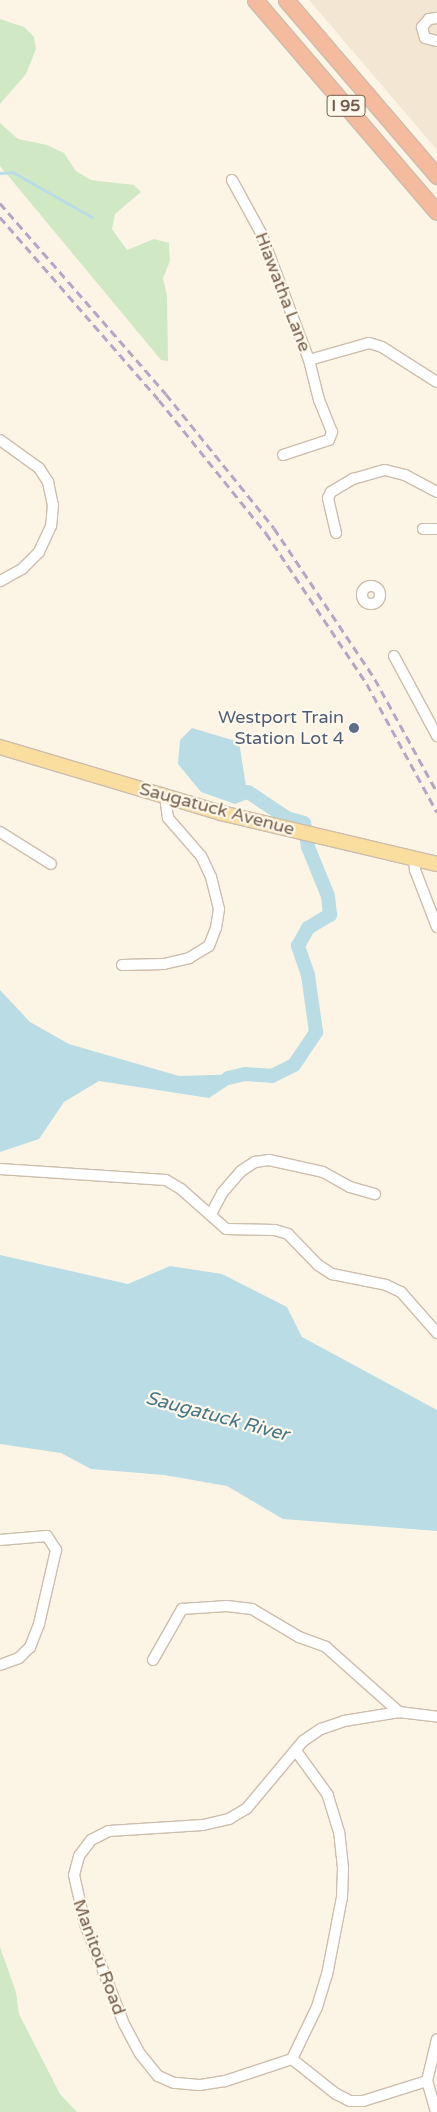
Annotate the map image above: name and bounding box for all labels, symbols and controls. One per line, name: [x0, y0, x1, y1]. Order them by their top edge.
road number: I 95: [326, 92, 366, 120]
street label: Hiawatha Lane: [250, 229, 316, 355]
place label: Westport Train Station Lot 4: [218, 707, 344, 750]
marker: Westport Train Station Lot 4: [348, 722, 360, 734]
street label: Saugatuck Avenue: [137, 778, 297, 840]
water label: Saugatuck River: [143, 1387, 291, 1447]
street label: Manitou Road: [68, 1896, 130, 2018]

